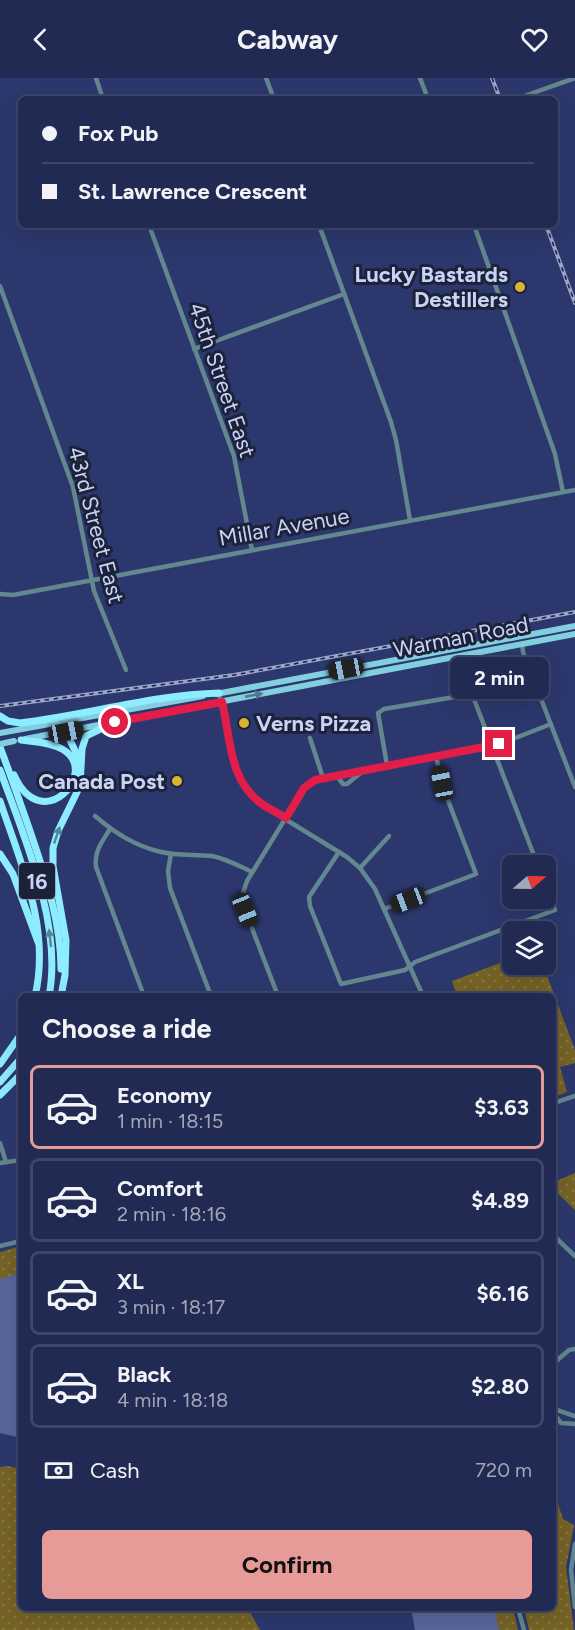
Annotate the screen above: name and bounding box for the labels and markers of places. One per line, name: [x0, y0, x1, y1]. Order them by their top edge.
place label: Lucky Bastards Destillers: [354, 261, 508, 313]
marker: Lucky Bastards Destillers: [513, 280, 527, 294]
place label: Verns Pizza: [256, 710, 371, 737]
marker: Verns Pizza: [237, 716, 251, 730]
place label: Canada Post: [38, 768, 165, 795]
marker: Canada Post: [170, 774, 184, 788]

